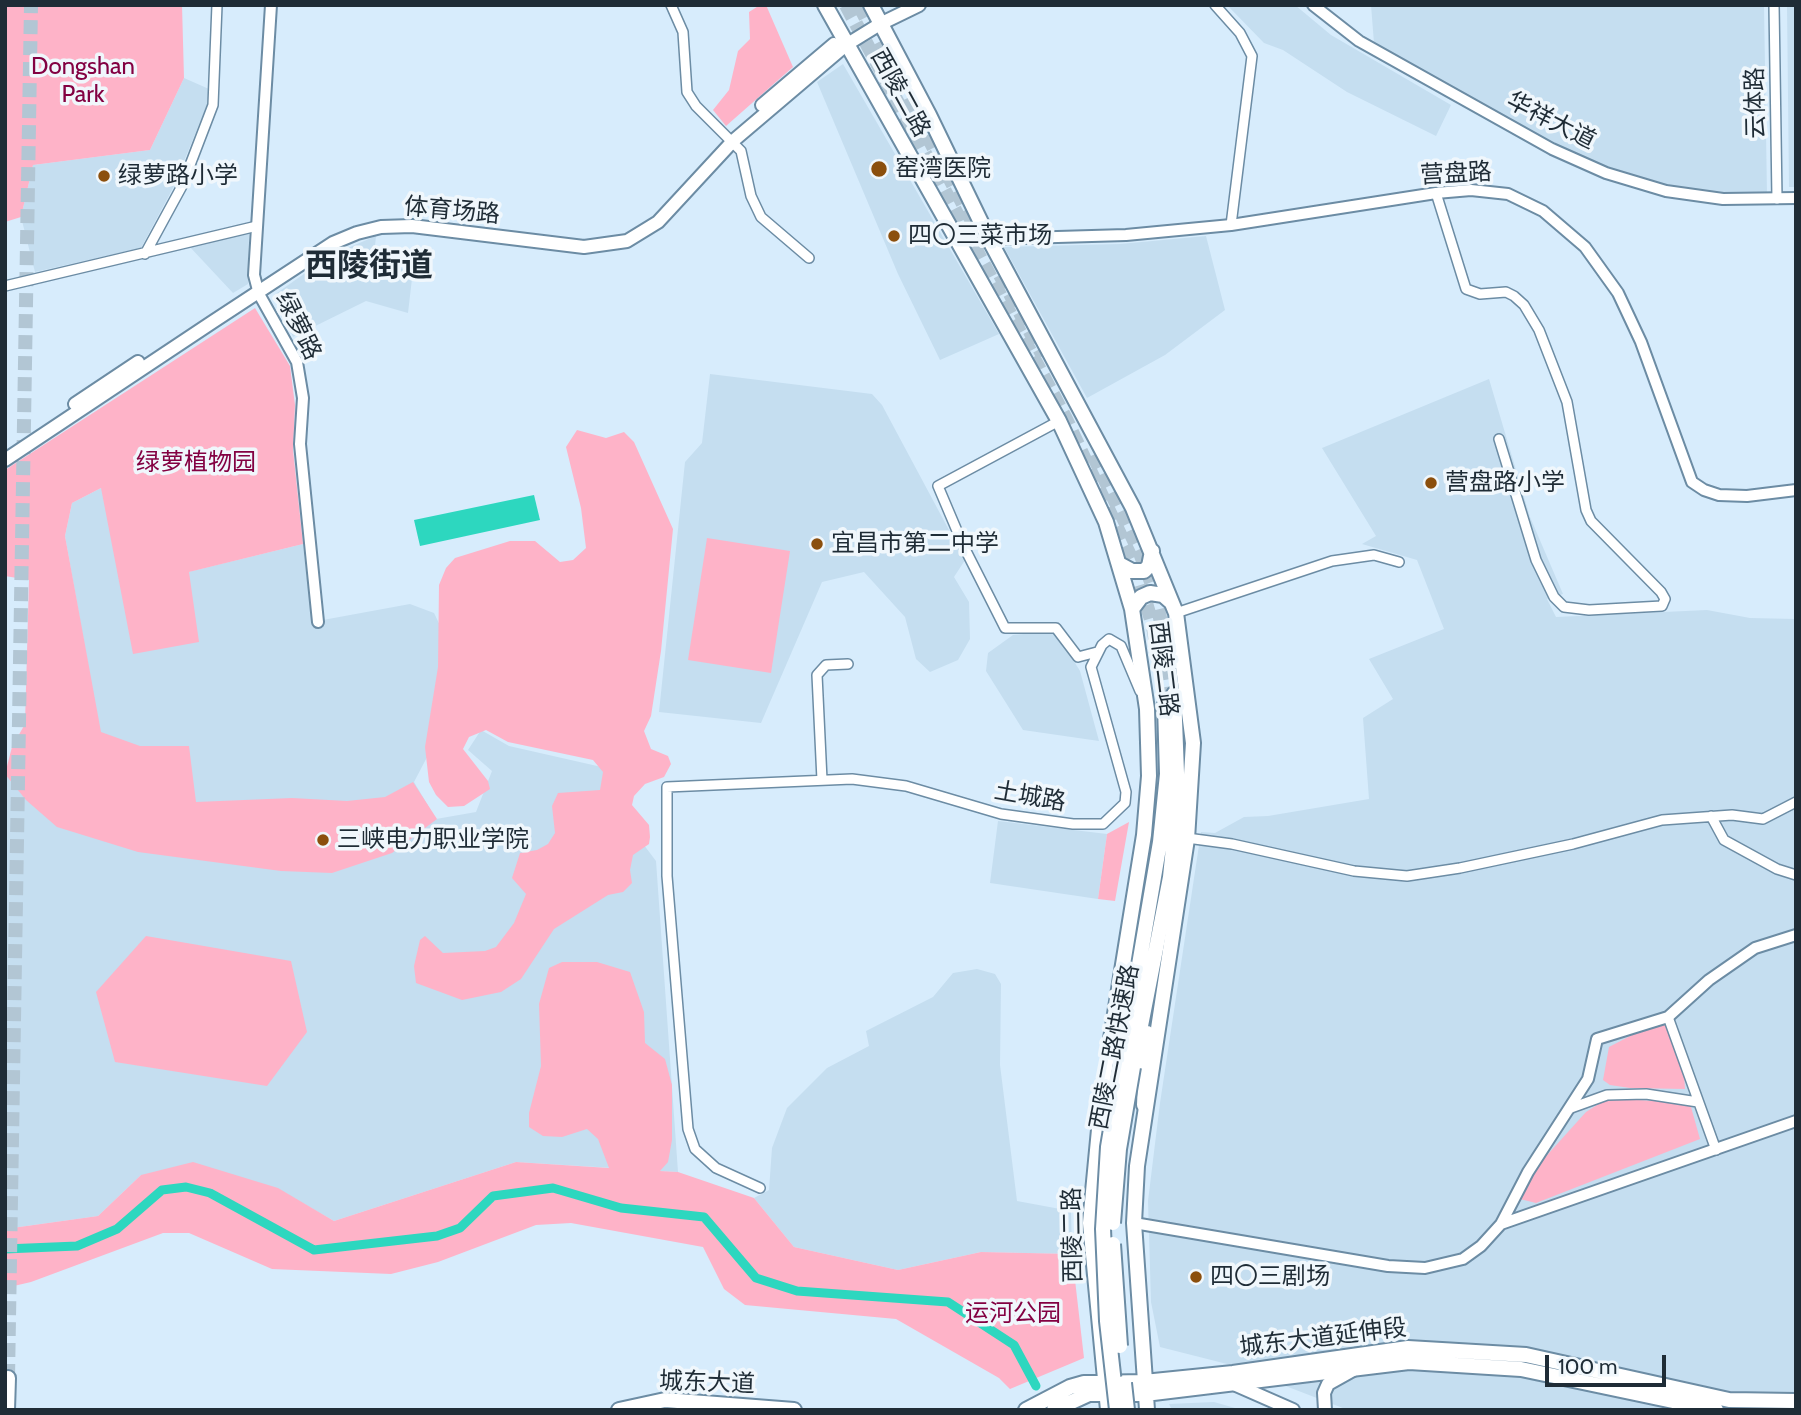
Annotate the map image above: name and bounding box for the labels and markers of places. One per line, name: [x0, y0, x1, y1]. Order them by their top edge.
place label: 窑湾医院: [895, 155, 991, 183]
marker: 窑湾医院: [869, 159, 889, 179]
place label: 绿萝路小学: [118, 162, 238, 190]
marker: 绿萝路小学: [96, 168, 112, 184]
place label: 四〇三菜市场: [908, 222, 1052, 250]
marker: 四〇三菜市场: [886, 228, 902, 244]
place label: 营盘路小学: [1445, 469, 1565, 497]
marker: 营盘路小学: [1423, 475, 1439, 491]
place label: 宜昌市第二中学: [831, 530, 999, 558]
marker: 宜昌市第二中学: [809, 536, 825, 552]
place label: 三峡电力职业学院: [337, 826, 529, 854]
marker: 三峡电力职业学院: [315, 832, 331, 848]
place label: 四〇三剧场: [1210, 1263, 1330, 1291]
marker: 四〇三剧场: [1188, 1269, 1204, 1285]

